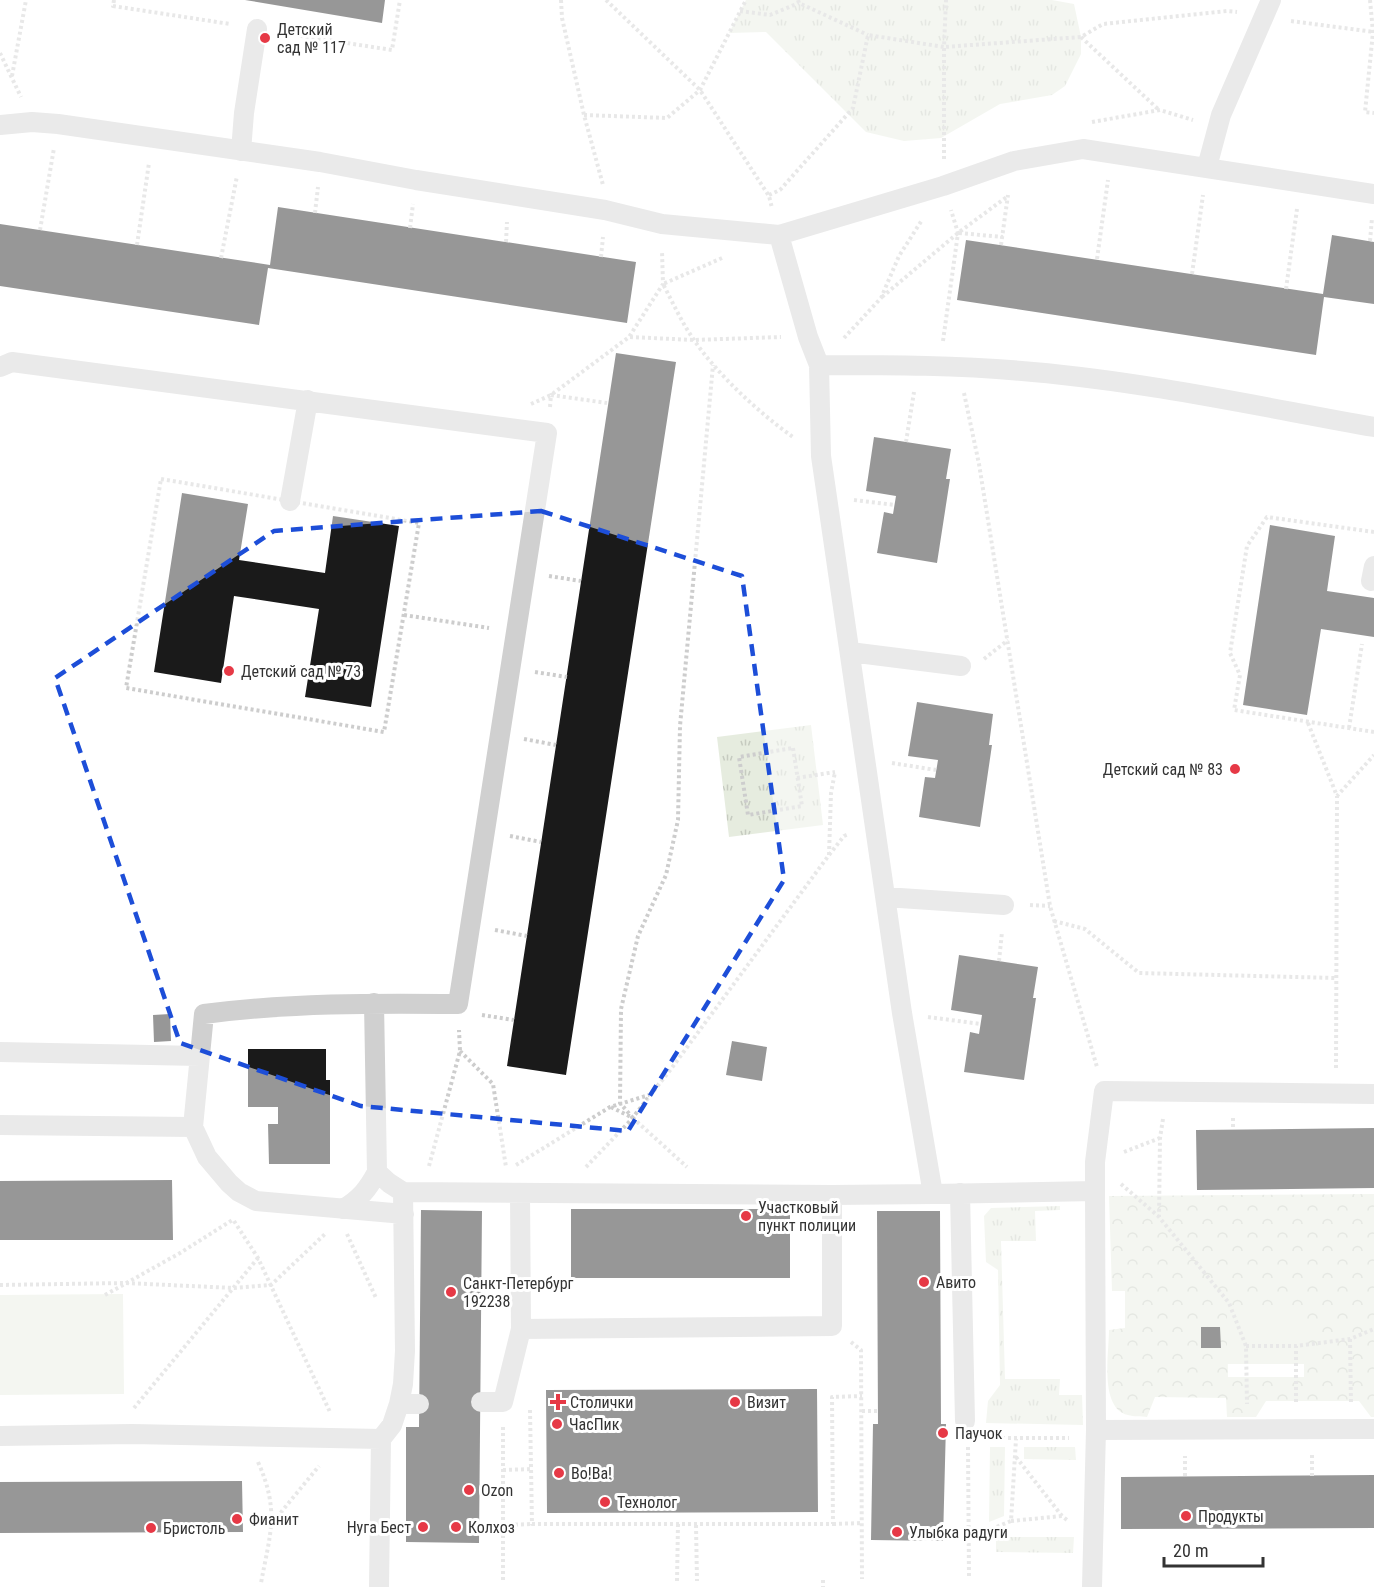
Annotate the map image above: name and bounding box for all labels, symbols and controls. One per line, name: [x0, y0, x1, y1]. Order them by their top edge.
place label: Детский сад № 117: [277, 20, 346, 57]
marker: Детский сад № 117: [258, 31, 272, 45]
place label: Детский сад № 73: [241, 662, 361, 681]
marker: Детский сад № 73: [222, 664, 236, 678]
place label: Детский сад № 83: [1103, 760, 1223, 779]
marker: Детский сад № 83: [1228, 762, 1242, 776]
place label: Участковый пункт полиции: [758, 1198, 856, 1235]
marker: Участковый пункт полиции: [739, 1209, 753, 1223]
place label: Авито: [936, 1273, 976, 1292]
place label: Санкт-Петербург 192238: [463, 1274, 574, 1311]
marker: Авито: [917, 1275, 931, 1289]
marker: Санкт-Петербург 192238: [444, 1285, 458, 1299]
place label: Столички: [570, 1393, 633, 1412]
place label: Визит: [747, 1393, 786, 1412]
marker: Столички: [551, 1395, 565, 1409]
marker: Визит: [728, 1395, 742, 1409]
place label: ЧасПик: [569, 1415, 620, 1434]
marker: ЧасПик: [550, 1417, 564, 1431]
place label: Паучок: [955, 1424, 1003, 1443]
marker: Паучок: [936, 1426, 950, 1440]
place label: Во!Ва!: [571, 1464, 612, 1483]
marker: Во!Ва!: [552, 1466, 566, 1480]
place label: Ozon: [481, 1481, 513, 1500]
marker: Ozon: [462, 1483, 476, 1497]
place label: Технолог: [617, 1493, 677, 1512]
marker: Технолог: [598, 1495, 612, 1509]
place label: Продукты: [1198, 1507, 1264, 1526]
marker: Продукты: [1179, 1509, 1193, 1523]
place label: Фианит: [249, 1510, 299, 1529]
marker: Фианит: [230, 1512, 244, 1526]
place label: Нуга Бест: [347, 1518, 411, 1537]
place label: Колхоз: [468, 1518, 515, 1537]
place label: Бристоль: [163, 1519, 225, 1538]
marker: Нуга Бест: [416, 1520, 430, 1534]
marker: Колхоз: [449, 1520, 463, 1534]
marker: Бристоль: [144, 1521, 158, 1535]
place label: Улыбка радуги: [909, 1523, 1008, 1542]
marker: Улыбка радуги: [890, 1525, 904, 1539]
scale bar: [1164, 1530, 1263, 1568]
text: 20 m: [1173, 1540, 1208, 1561]

